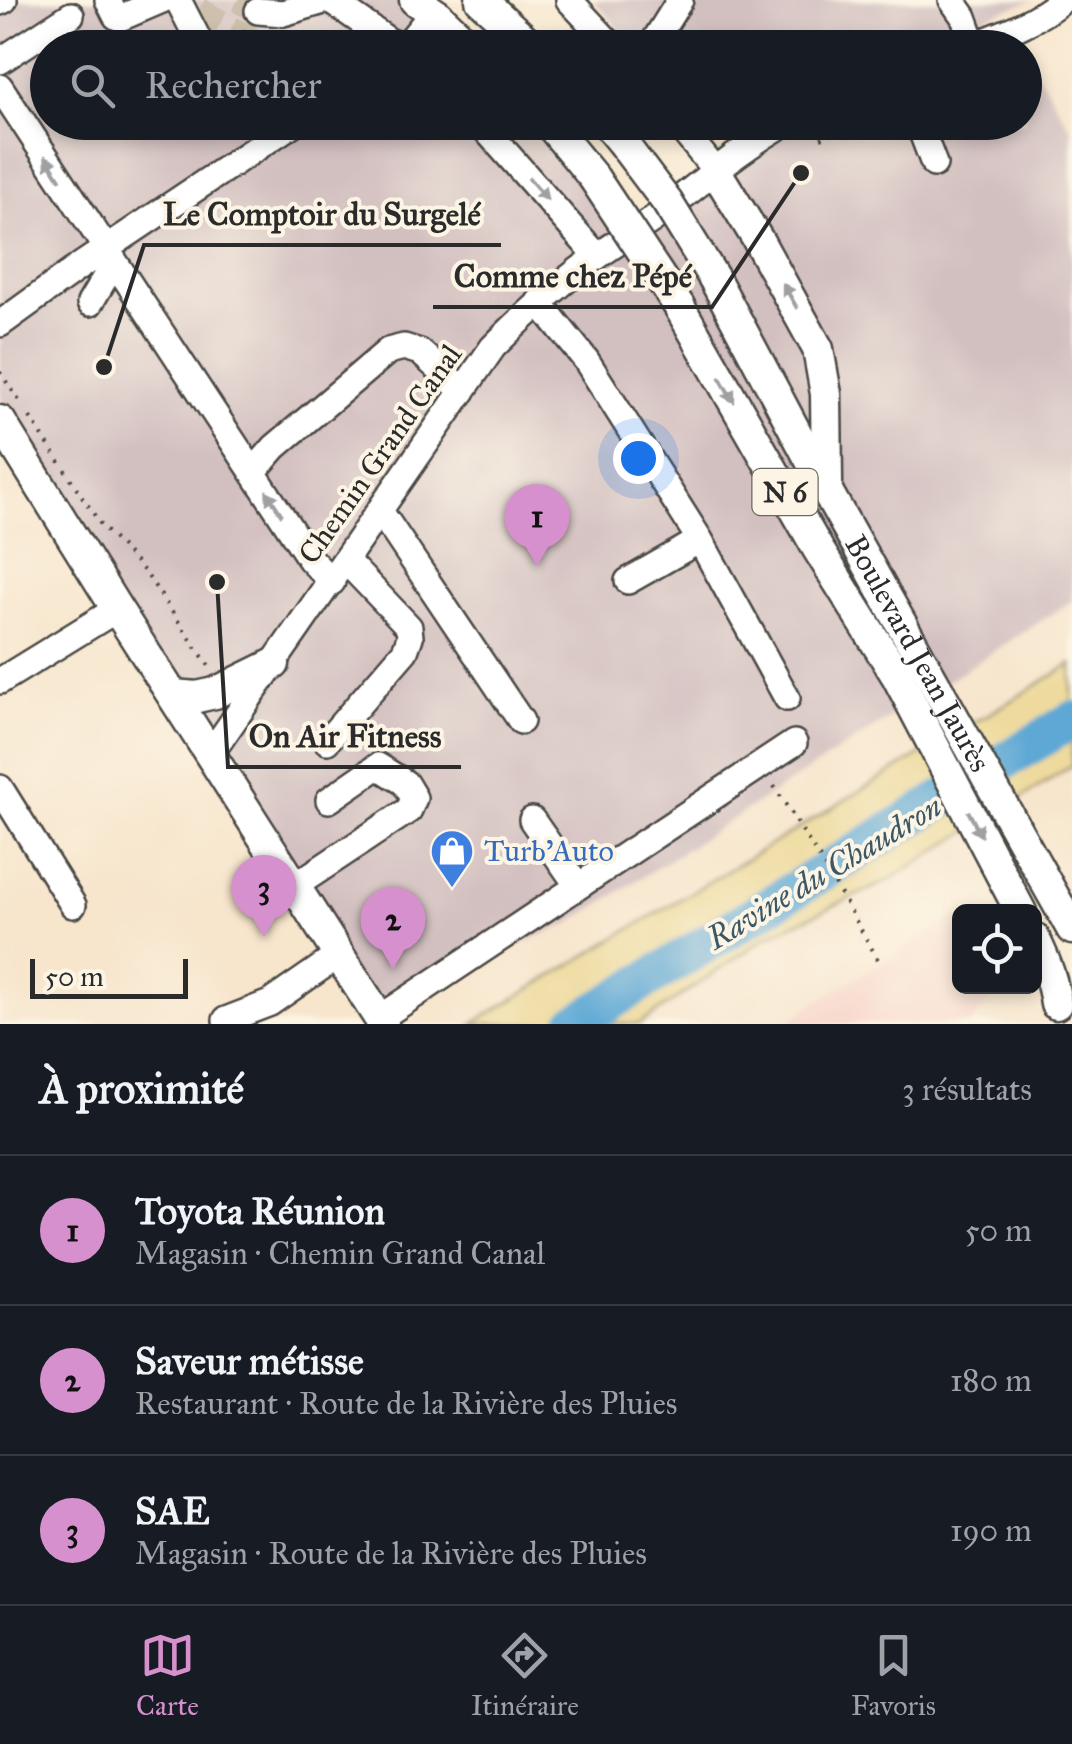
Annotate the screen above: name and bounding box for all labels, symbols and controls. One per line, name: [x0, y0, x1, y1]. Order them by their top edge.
search box: [30, 30, 1042, 140]
icon: search: [65, 58, 120, 113]
text: Rechercher: [145, 62, 321, 108]
one-way arrow: [44, 155, 62, 182]
one-way arrow: [527, 177, 548, 202]
callout: Le Comptoir du Surgelé: [144, 183, 501, 245]
text: Le Comptoir du Surgelé: [163, 195, 482, 234]
callout: Comme chez Pépé: [433, 245, 712, 307]
text: Comme chez Pépé: [454, 257, 693, 296]
one-way arrow: [782, 282, 799, 310]
street label: Chemin Grand Canal: [291, 337, 470, 571]
one-way arrow: [719, 376, 736, 405]
your location: [613, 433, 664, 484]
road number: N 6: [752, 469, 818, 515]
pin: 1: [504, 484, 570, 566]
one-way arrow: [266, 490, 284, 517]
street label: Boulevard Jean Jaurès: [837, 529, 998, 778]
callout: On Air Fitness: [228, 705, 461, 767]
text: On Air Fitness: [249, 717, 442, 756]
water label: Ravine du Chaudron: [699, 787, 949, 958]
one-way arrow: [966, 809, 983, 838]
shop icon: Turb'Auto: [429, 828, 475, 889]
place label: Turb'Auto: [484, 833, 614, 869]
pin: 3: [232, 854, 296, 937]
pin: 2: [360, 886, 426, 969]
map controls: [952, 904, 1042, 994]
button: locate: [952, 904, 1042, 994]
scale bar: [30, 954, 188, 998]
text: 50 m: [45, 959, 104, 994]
text: À proximité: [40, 1063, 244, 1115]
text: 3 résultats: [902, 1070, 1032, 1109]
text: Toyota Réunion: [135, 1188, 385, 1234]
text: 1: [66, 1211, 79, 1250]
text: 50 m: [965, 1211, 1032, 1250]
text: Magasin · Chemin Grand Canal: [135, 1234, 545, 1273]
text: Saveur métisse: [135, 1338, 364, 1384]
text: 2: [65, 1361, 80, 1400]
text: 180 m: [950, 1361, 1032, 1400]
text: Restaurant · Route de la Rivière des Pluies: [135, 1384, 677, 1423]
text: SAE: [135, 1488, 210, 1534]
text: 3: [66, 1511, 79, 1550]
text: 190 m: [950, 1511, 1032, 1550]
text: Magasin · Route de la Rivière des Pluies: [135, 1534, 647, 1573]
tab: Carte: [136, 1628, 199, 1723]
tab: Itinéraire: [471, 1628, 579, 1723]
tab: Favoris: [851, 1628, 936, 1723]

